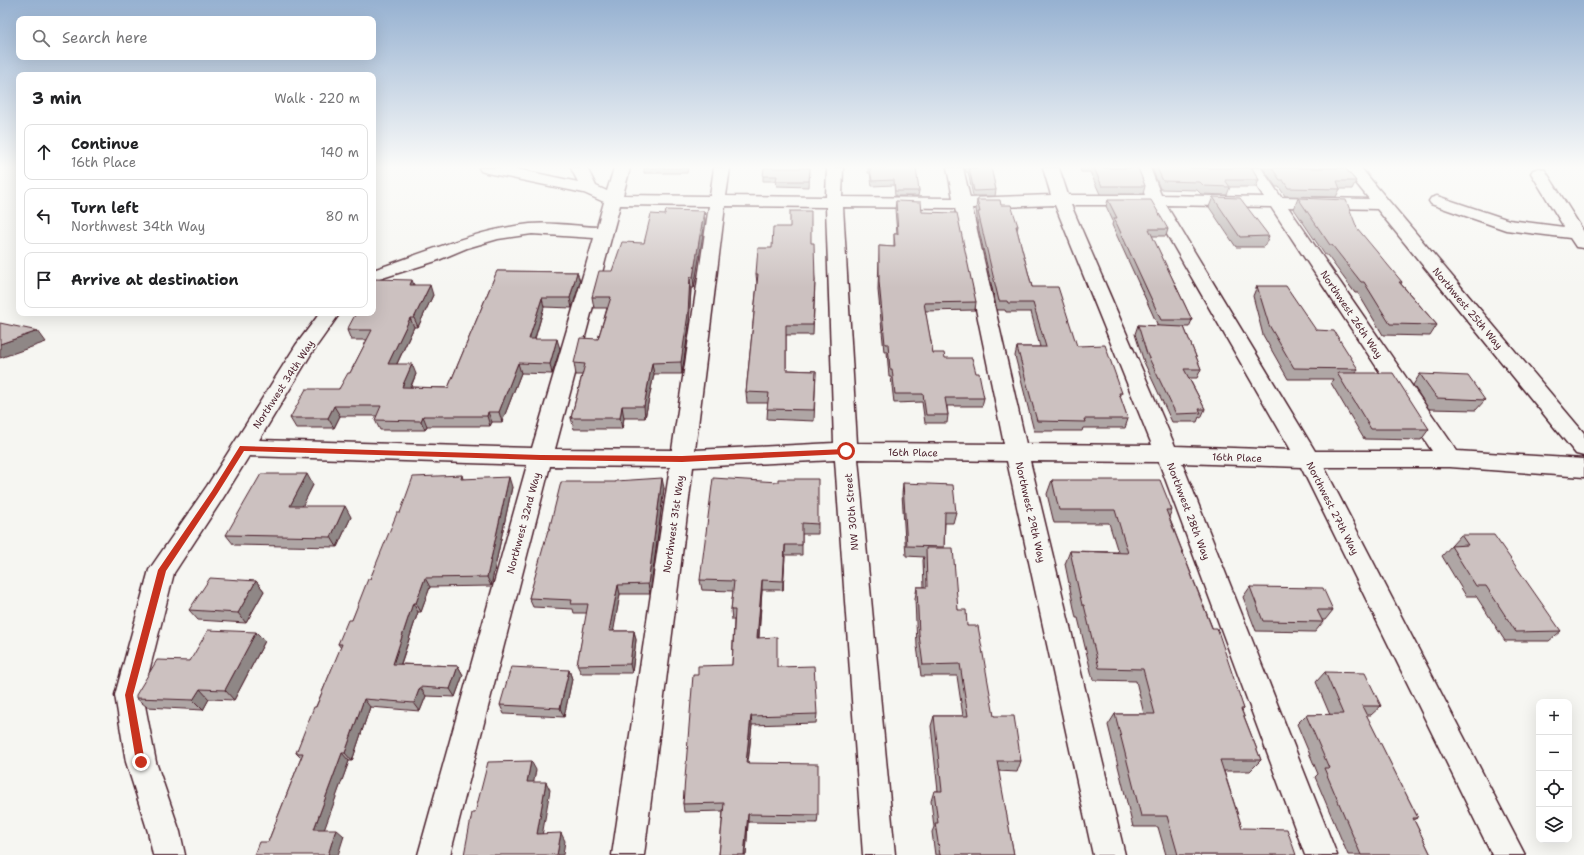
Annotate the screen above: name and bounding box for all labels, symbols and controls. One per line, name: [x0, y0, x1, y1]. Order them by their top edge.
search box: [16, 16, 376, 60]
icon: search: [30, 27, 52, 49]
text: Search here: [62, 28, 148, 48]
text: 3 min: [32, 87, 82, 109]
text: Walk · 220 m: [274, 90, 360, 107]
text: Continue: [71, 134, 139, 154]
icon: ahead: [33, 141, 55, 163]
text: 140 m: [320, 144, 359, 161]
text: 16th Place: [71, 154, 136, 171]
text: Turn left: [71, 198, 139, 218]
icon: left: [33, 205, 55, 227]
text: 80 m: [325, 208, 359, 225]
text: Northwest 34th Way: [71, 218, 205, 235]
street label: Northwest 25th Way: [1430, 265, 1506, 352]
street label: Northwest 26th Way: [1317, 268, 1386, 361]
icon: arrive: [33, 269, 55, 291]
text: Arrive at destination: [71, 270, 239, 290]
street label: Northwest 34th Way: [250, 337, 317, 431]
route start: [837, 442, 855, 460]
street label: 16th Place: [888, 446, 938, 459]
street label: 16th Place: [1212, 450, 1263, 465]
street label: Northwest 27th Way: [1303, 460, 1362, 557]
street label: Northwest 29th Way: [1013, 461, 1048, 564]
street label: Northwest 28th Way: [1164, 461, 1213, 562]
street label: Northwest 32nd Way: [504, 471, 543, 575]
street label: NW 30th Street: [842, 473, 861, 551]
street label: Northwest 31st Way: [660, 474, 687, 574]
map controls: [1536, 699, 1572, 843]
button: +: [1536, 699, 1572, 735]
button: −: [1536, 735, 1572, 771]
route end: [132, 753, 150, 771]
button: locate: [1536, 771, 1572, 807]
button: layers: [1536, 807, 1572, 843]

